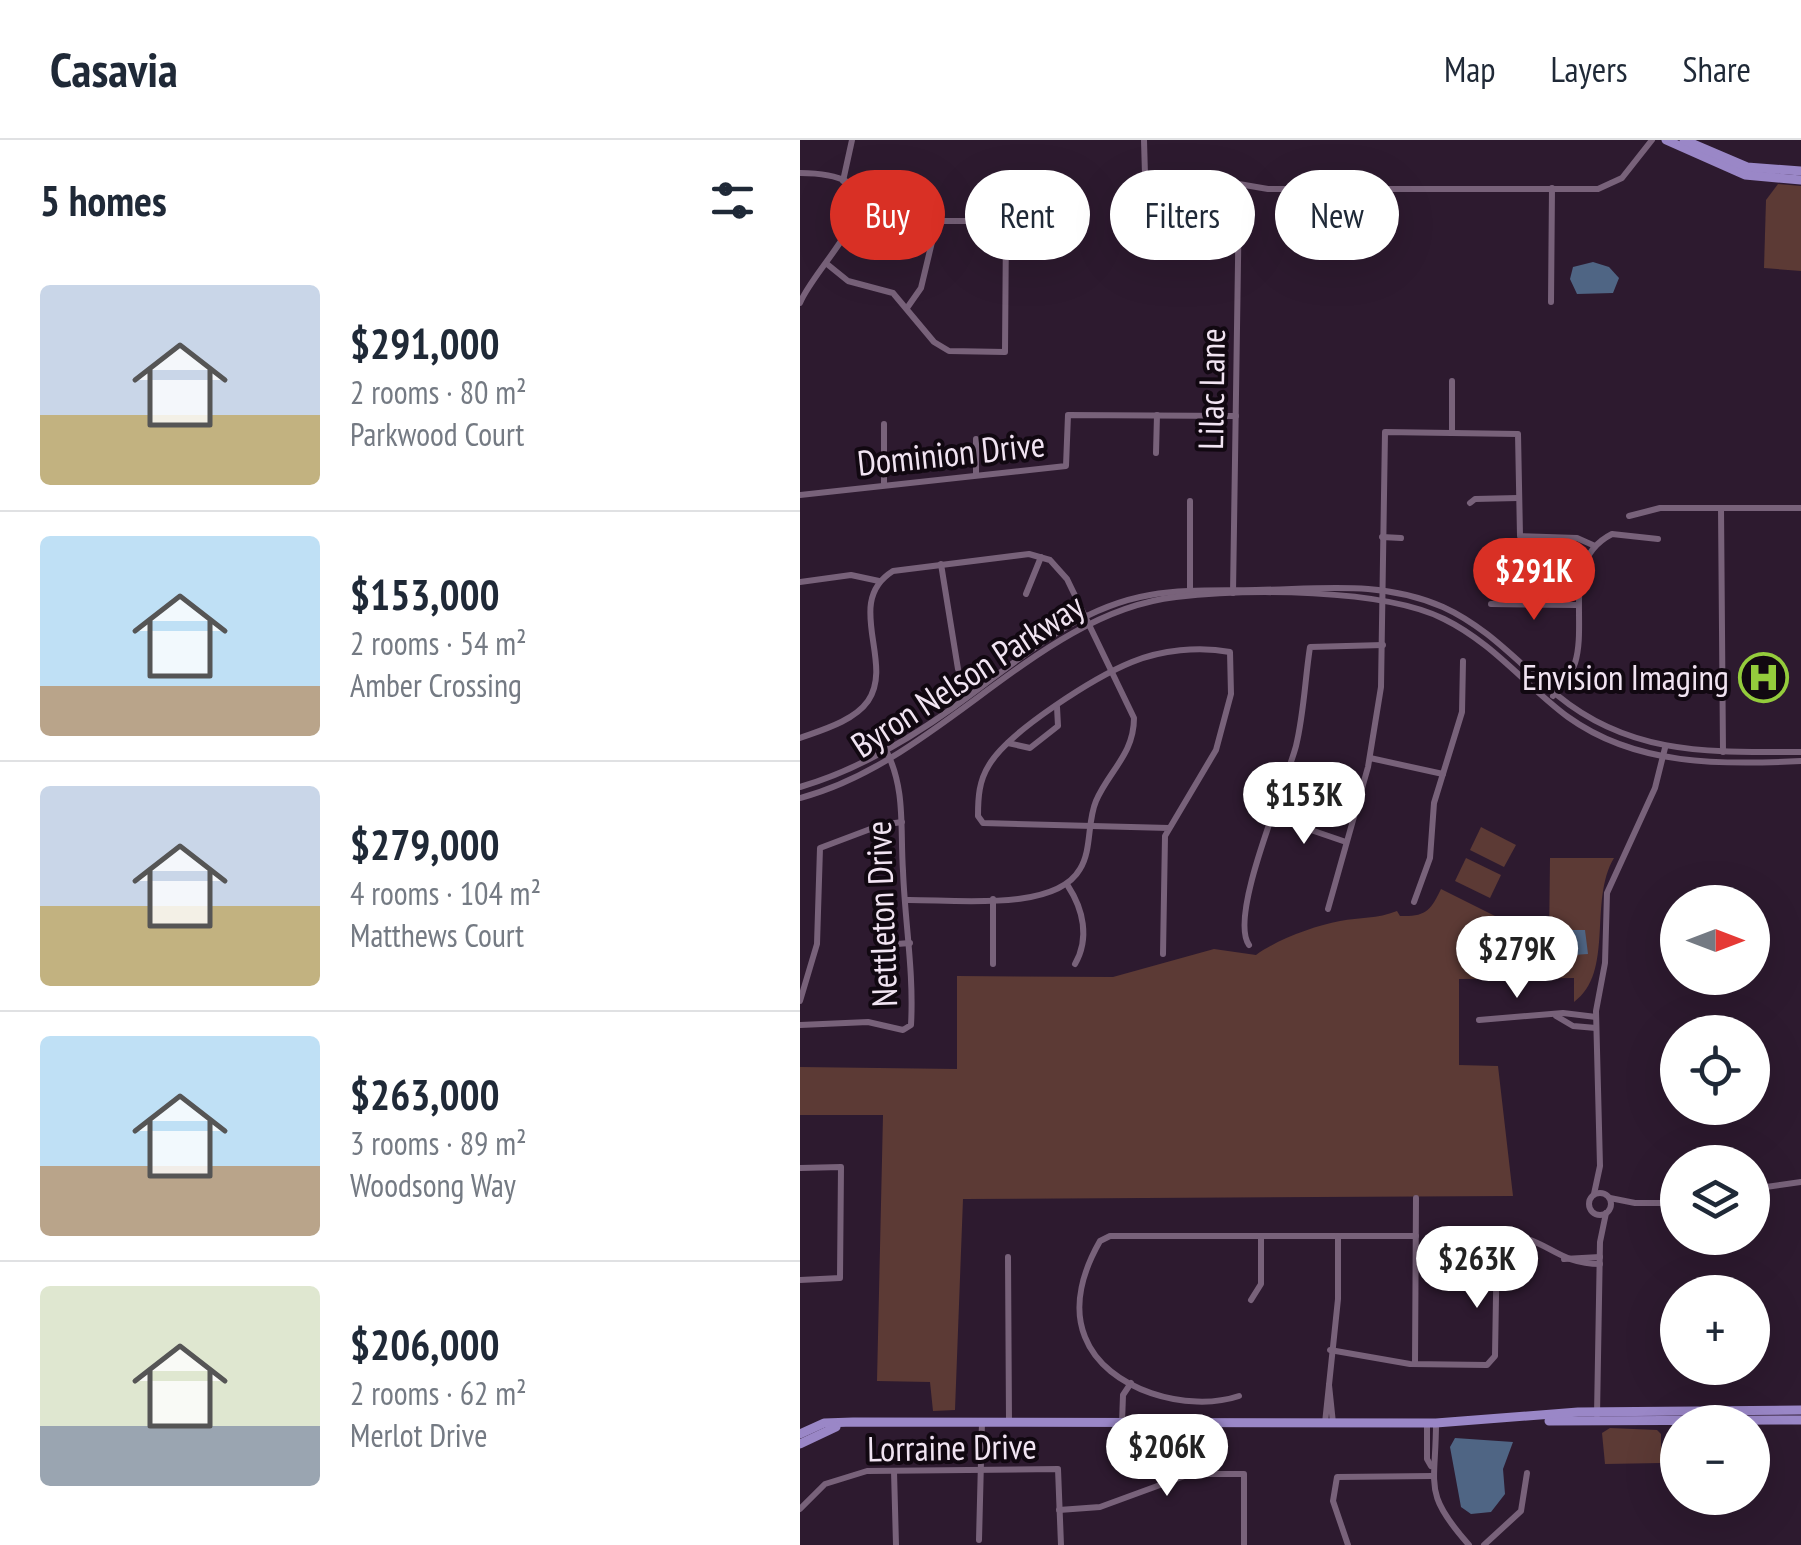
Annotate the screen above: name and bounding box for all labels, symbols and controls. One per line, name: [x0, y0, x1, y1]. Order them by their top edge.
text: Casavia: [50, 38, 178, 100]
text: Map: [1444, 46, 1495, 92]
text: Layers: [1550, 46, 1628, 92]
text: Share: [1683, 46, 1751, 92]
chip: Buy: [830, 170, 945, 260]
chip: Rent: [965, 170, 1090, 260]
chip: Filters: [1110, 170, 1255, 260]
chip: New: [1275, 170, 1399, 260]
text: 5 homes: [40, 173, 167, 228]
icon: filters: [705, 173, 760, 228]
text: $291,000: [350, 316, 500, 371]
icon: home: [120, 325, 240, 445]
street label: Lilac Lane: [1187, 328, 1235, 450]
text: 2 rooms · 80 m²: [350, 371, 527, 413]
text: Parkwood Court: [350, 413, 524, 455]
street label: Dominion Drive: [855, 420, 1047, 486]
pin: $291K: [1464, 538, 1604, 623]
text: $291K: [1495, 549, 1573, 591]
text: $153,000: [350, 567, 500, 622]
icon: home: [120, 576, 240, 696]
street label: Byron Nelson Parkway: [842, 582, 1093, 767]
text: 2 rooms · 54 m²: [350, 622, 527, 664]
hospital icon: Envision Imaging: [1738, 651, 1790, 703]
place label: Envision Imaging: [1522, 654, 1729, 700]
text: Amber Crossing: [350, 664, 522, 706]
pin: $153K: [1234, 762, 1374, 847]
text: $153K: [1265, 773, 1343, 815]
text: $279,000: [350, 817, 500, 872]
street label: Nettleton Drive: [855, 820, 907, 1008]
icon: home: [120, 826, 240, 946]
text: 4 rooms · 104 m²: [350, 872, 541, 914]
north arrow: [1660, 885, 1770, 995]
map controls: [1660, 885, 1770, 1515]
text: Matthews Court: [350, 914, 524, 956]
pin: $279K: [1447, 916, 1587, 1001]
text: $279K: [1478, 927, 1556, 969]
button: locate: [1660, 1015, 1770, 1125]
text: $263,000: [350, 1067, 500, 1122]
icon: home: [120, 1076, 240, 1196]
text: 3 rooms · 89 m²: [350, 1122, 527, 1164]
button: layers: [1660, 1145, 1770, 1255]
text: Woodsong Way: [350, 1164, 516, 1206]
pin: $263K: [1407, 1226, 1547, 1311]
text: $263K: [1438, 1237, 1516, 1279]
button: +: [1660, 1275, 1770, 1385]
text: $206,000: [350, 1317, 500, 1372]
icon: home: [120, 1326, 240, 1446]
text: 2 rooms · 62 m²: [350, 1372, 527, 1414]
button: −: [1660, 1405, 1770, 1515]
text: Merlot Drive: [350, 1414, 487, 1456]
pin: $206K: [1097, 1414, 1237, 1499]
street label: Lorraine Drive: [867, 1423, 1037, 1471]
text: $206K: [1128, 1425, 1206, 1467]

